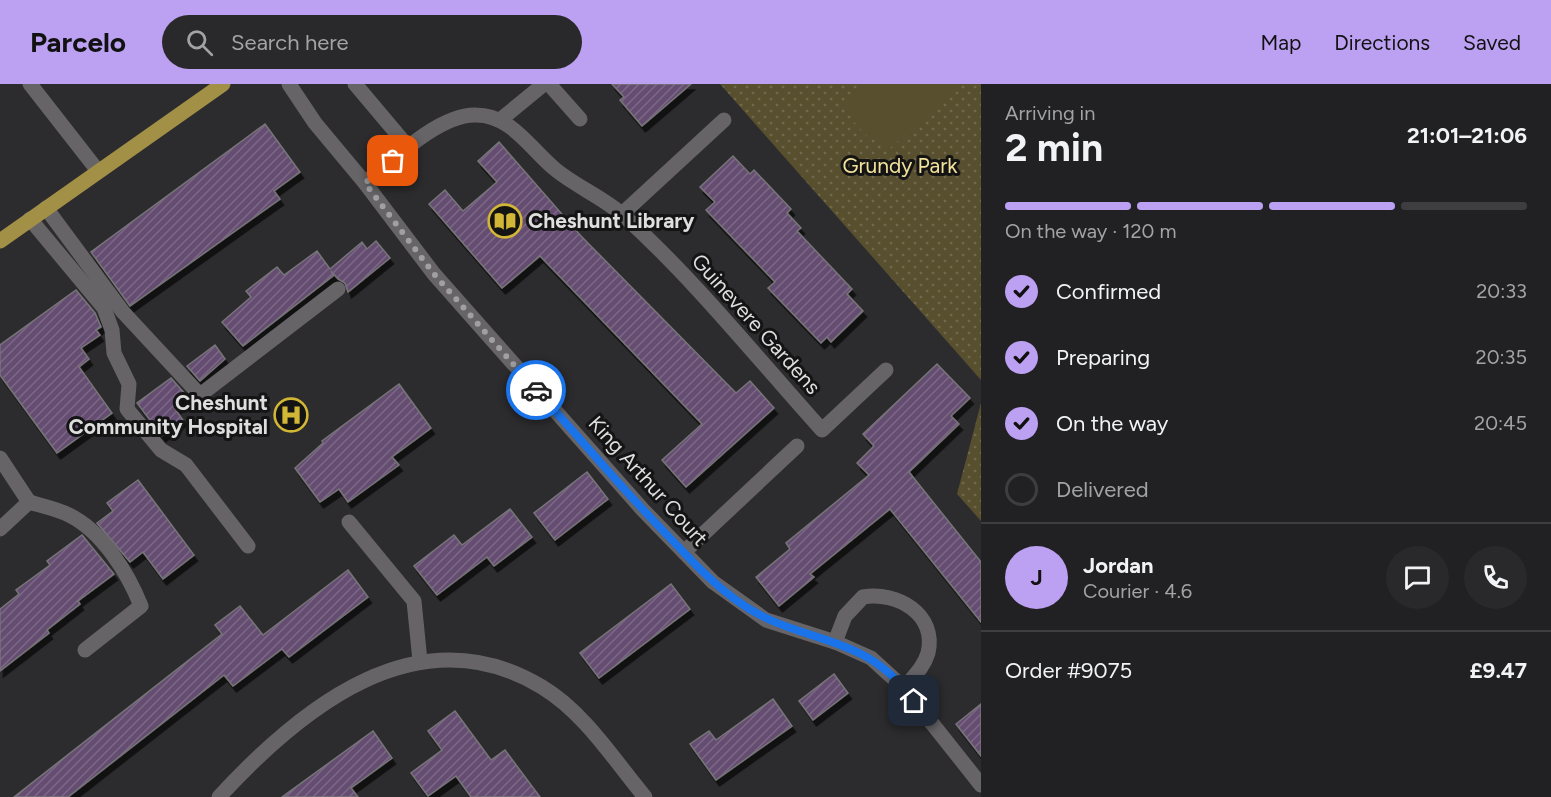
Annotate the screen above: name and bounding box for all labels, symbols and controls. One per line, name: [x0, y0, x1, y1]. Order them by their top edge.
search box: [162, 15, 582, 69]
text: Parcelo: [30, 25, 126, 59]
icon: search: [183, 26, 216, 59]
text: Search here: [231, 29, 349, 56]
text: Map: [1260, 30, 1301, 55]
text: Directions: [1334, 30, 1430, 55]
text: Saved: [1463, 30, 1521, 55]
text: Arriving in: [1005, 101, 1095, 125]
text: 21:01–21:06: [1407, 122, 1527, 149]
text: 2 min: [1005, 124, 1103, 171]
pin: [367, 135, 418, 186]
icon: bag: [376, 144, 409, 177]
park label: Grundy Park: [843, 153, 958, 178]
library icon: Cheshunt Library: [487, 203, 523, 239]
place label: Cheshunt Library: [528, 208, 695, 233]
text: On the way · 120 m: [1005, 219, 1176, 243]
street label: Guinevere Gardens: [687, 248, 826, 399]
icon: check: [1005, 275, 1038, 308]
text: Confirmed: [1056, 278, 1161, 305]
text: 20:33: [1476, 279, 1527, 303]
icon: check: [1005, 341, 1038, 374]
text: Preparing: [1056, 344, 1150, 371]
text: 20:35: [1476, 345, 1527, 369]
courier: [506, 360, 566, 420]
icon: car: [520, 374, 553, 407]
place label: Cheshunt Community Hospital: [69, 390, 268, 439]
hospital icon: Cheshunt Community Hospital: [273, 397, 309, 433]
icon: check: [1005, 407, 1038, 440]
text: On the way: [1056, 410, 1168, 437]
street label: King Arthur Court: [584, 411, 713, 551]
text: 20:45: [1474, 411, 1527, 435]
text: Delivered: [1056, 476, 1149, 503]
button: chat: [1386, 546, 1449, 609]
button: phone: [1464, 546, 1527, 609]
text: Jordan: [1083, 552, 1154, 579]
text: J: [1030, 564, 1043, 591]
text: Courier · 4.6: [1083, 579, 1192, 603]
text: Order #9075: [1005, 657, 1132, 684]
text: £9.47: [1470, 657, 1527, 684]
pin: [888, 675, 939, 726]
icon: home: [897, 684, 930, 717]

